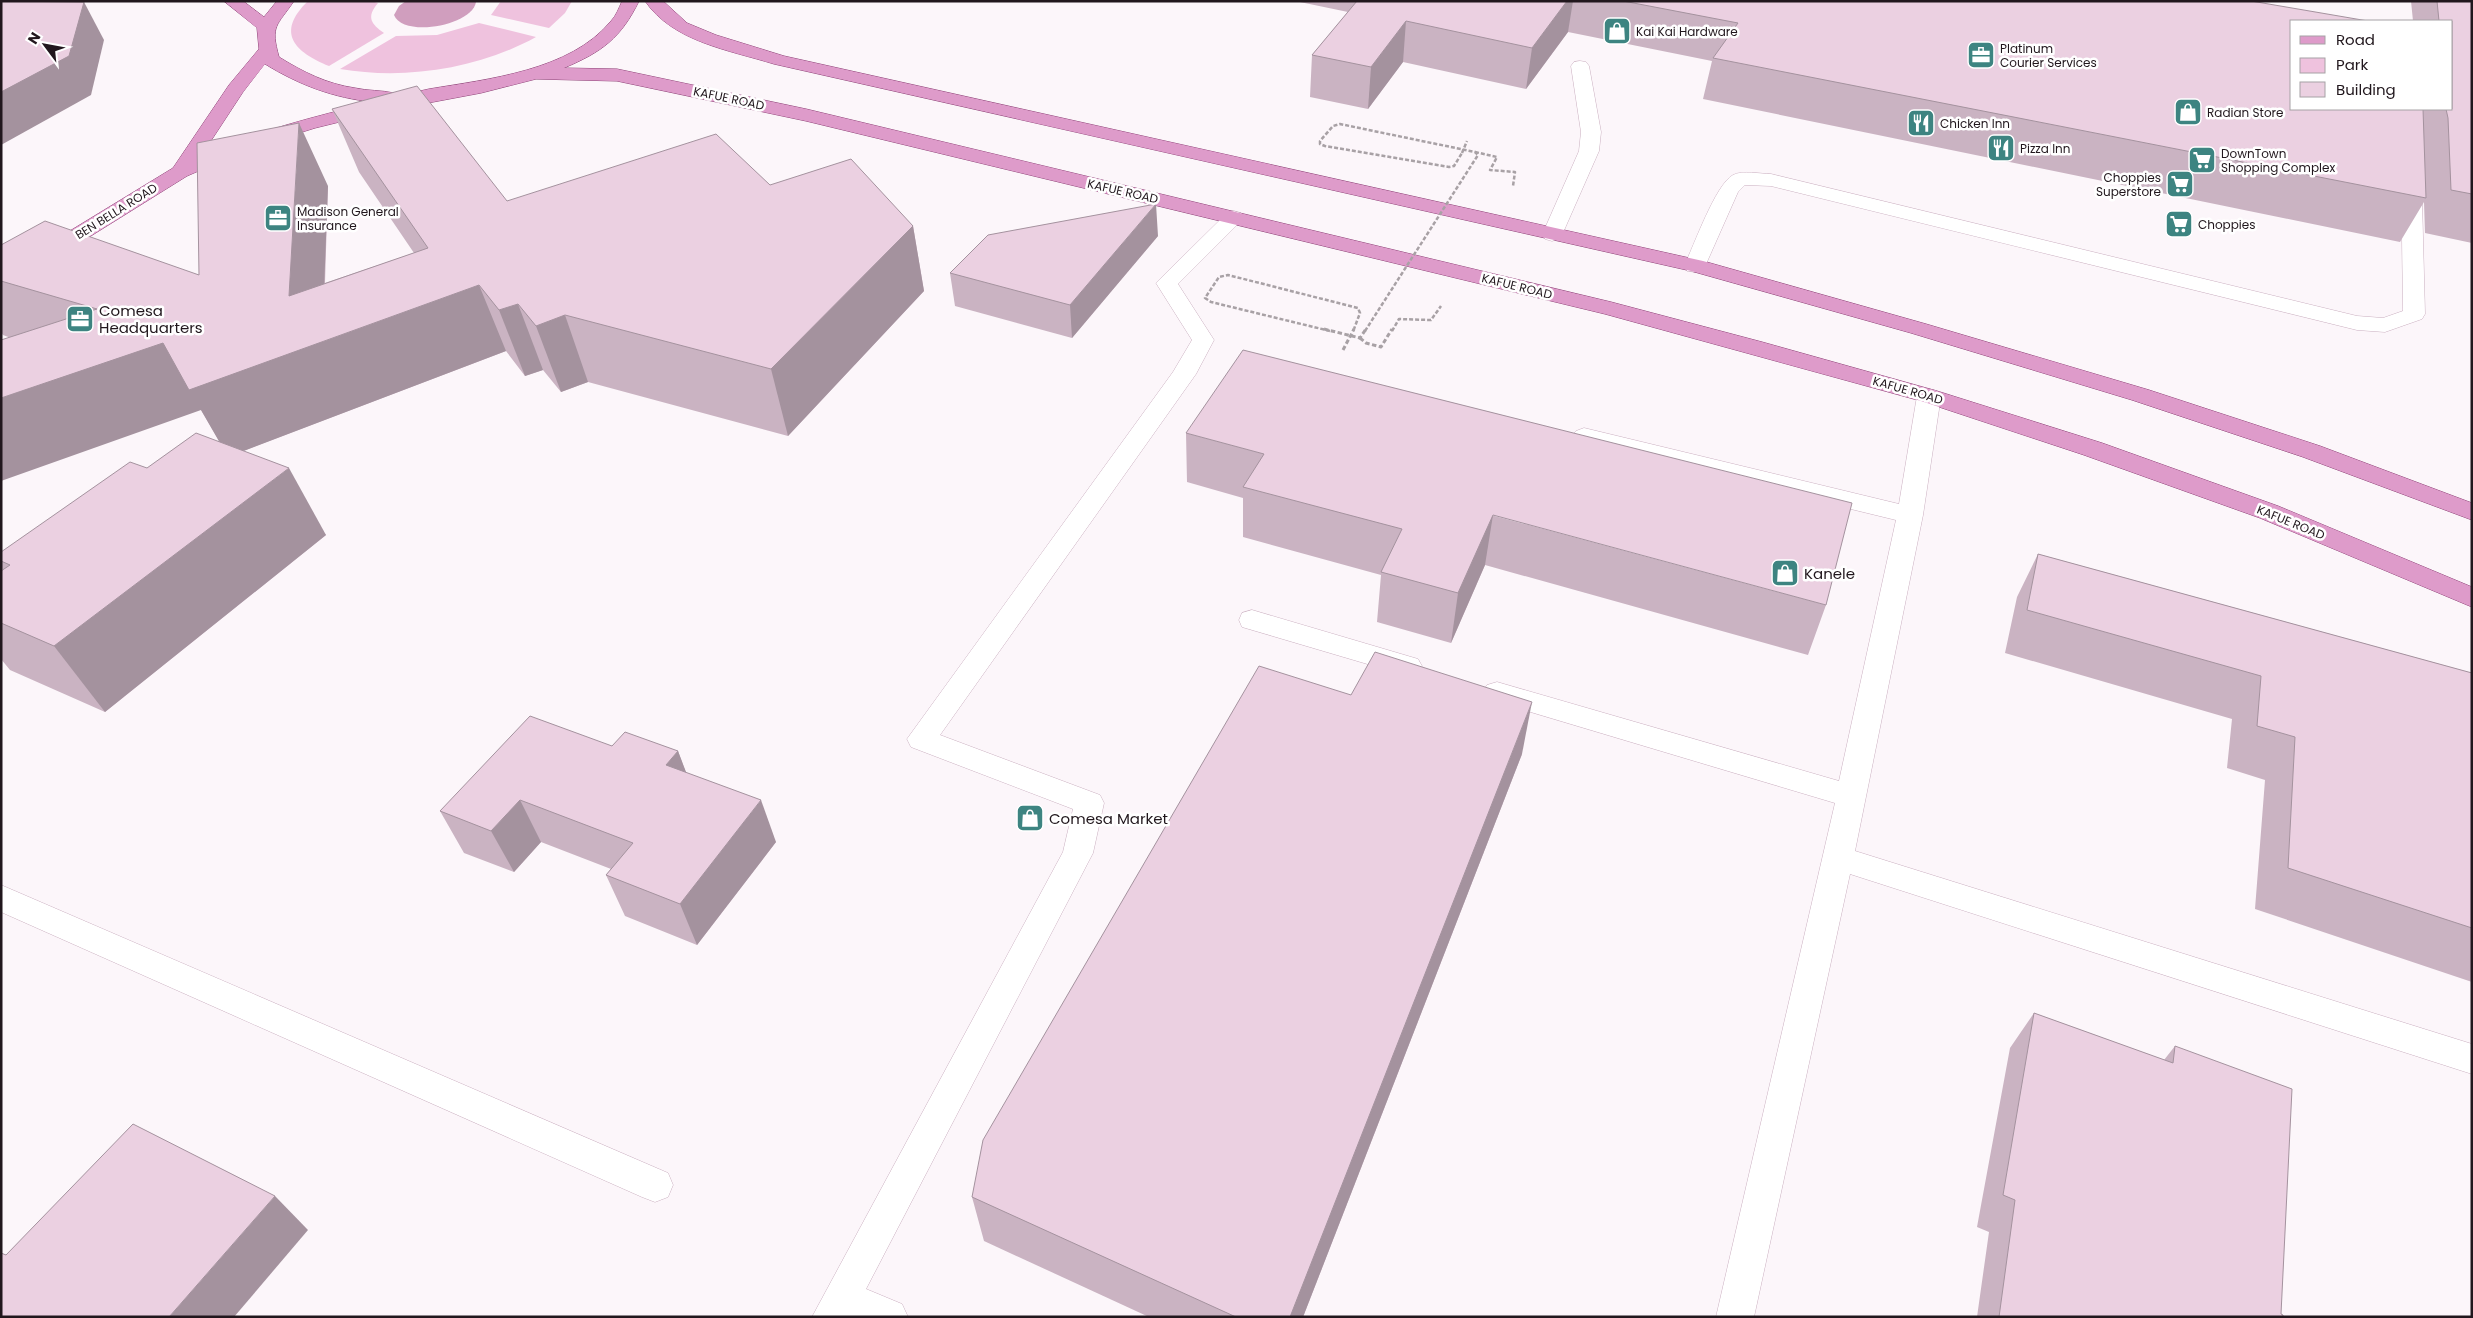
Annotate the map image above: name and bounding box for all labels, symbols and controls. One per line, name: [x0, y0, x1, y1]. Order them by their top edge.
shop icon: Kai Kai Hardware: [1602, 16, 1632, 46]
north arrow: [20, 20, 70, 70]
legend: [2290, 20, 2453, 110]
place label: Kai Kai Hardware: [1636, 23, 1738, 40]
text: N: [23, 28, 45, 48]
text: Road: [2336, 29, 2375, 50]
office icon: Platinum Courier Services: [1966, 40, 1996, 70]
place label: Platinum Courier Services: [2000, 40, 2097, 71]
text: Park: [2336, 54, 2368, 75]
text: Building: [2336, 79, 2396, 100]
street label: KAFUE ROAD: [692, 82, 766, 114]
shop icon: Radian Store: [2173, 97, 2203, 127]
place label: Radian Store: [2207, 104, 2283, 121]
restaurant icon: Chicken Inn: [1906, 108, 1936, 138]
place label: Chicken Inn: [1940, 115, 2010, 132]
restaurant icon: Pizza Inn: [1986, 133, 2016, 163]
place label: Pizza Inn: [2020, 140, 2070, 157]
supermarket icon: DownTown Shopping Complex: [2187, 145, 2217, 175]
place label: DownTown Shopping Complex: [2221, 145, 2335, 176]
place label: Choppies Superstore: [2096, 169, 2161, 200]
supermarket icon: Choppies Superstore: [2165, 169, 2195, 199]
street label: KAFUE ROAD: [1086, 175, 1160, 207]
street label: BEN BELLA ROAD: [72, 179, 160, 243]
office icon: Madison General Insurance: [263, 203, 293, 233]
place label: Madison General Insurance: [297, 203, 399, 234]
supermarket icon: Choppies: [2164, 209, 2194, 239]
place label: Choppies: [2198, 216, 2256, 233]
street label: KAFUE ROAD: [1480, 269, 1554, 303]
place label: Comesa Headquarters: [99, 300, 203, 338]
office icon: Comesa Headquarters: [65, 304, 95, 334]
street label: KAFUE ROAD: [1871, 372, 1945, 408]
street label: KAFUE ROAD: [2254, 501, 2328, 543]
shop icon: Kanele: [1770, 558, 1800, 588]
place label: Kanele: [1804, 563, 1855, 584]
shop icon: Comesa Market: [1015, 803, 1045, 833]
place label: Comesa Market: [1049, 808, 1168, 829]

